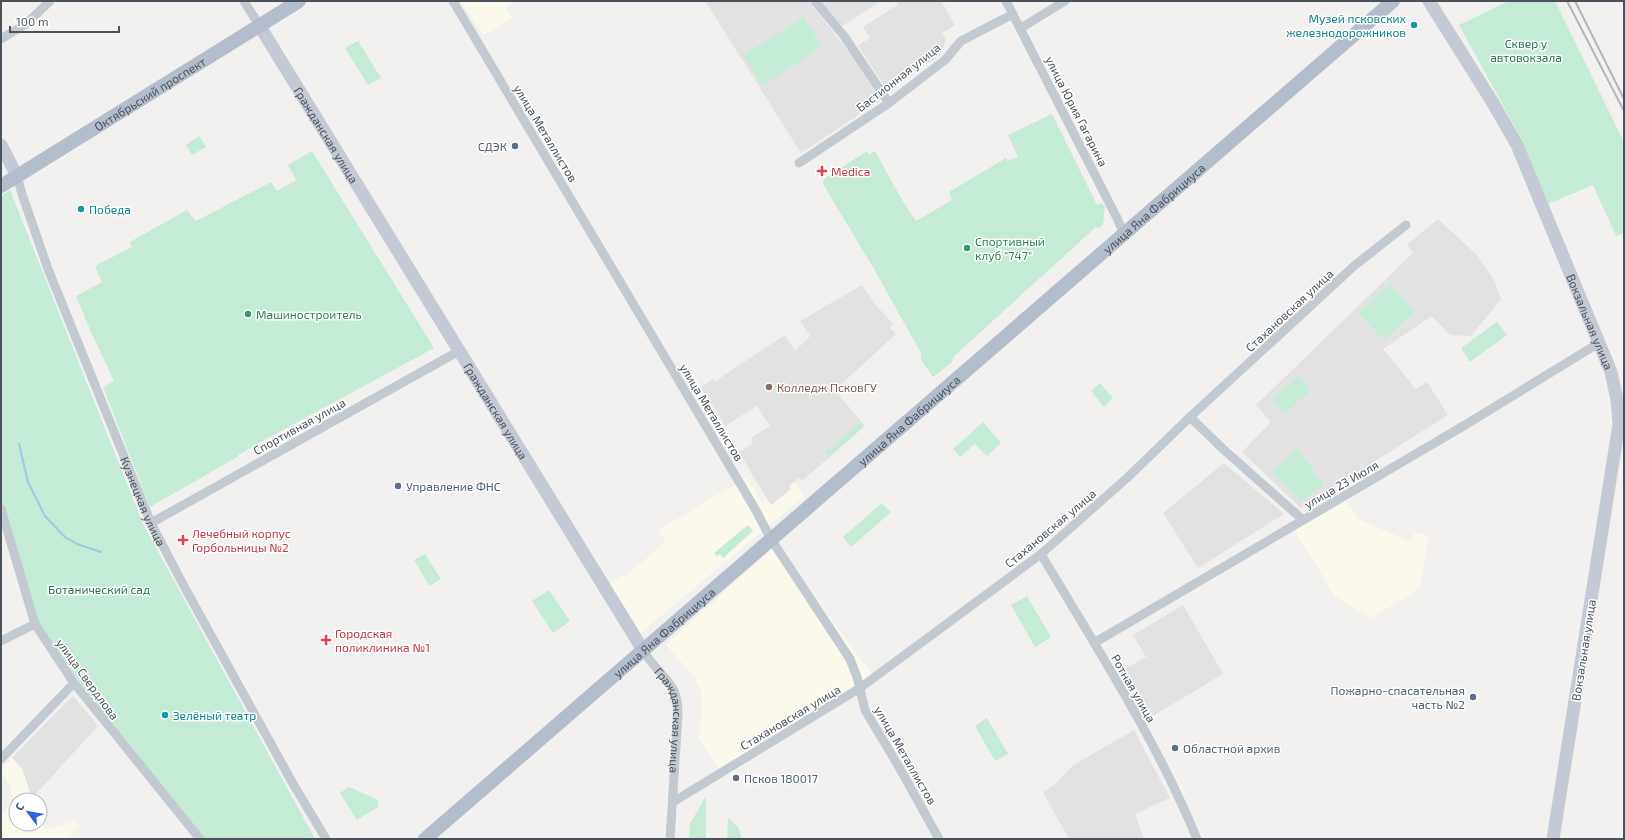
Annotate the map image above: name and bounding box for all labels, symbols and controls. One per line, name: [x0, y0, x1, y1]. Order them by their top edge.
scale bar: [10, 8, 119, 34]
place label: Музей псковских железнодорожников: [1286, 11, 1407, 39]
text: 100 m: [16, 14, 48, 28]
marker: Музей псковских железнодорожников: [1409, 20, 1419, 30]
park label: Сквер у автовокзала: [1490, 36, 1562, 64]
street label: Бастионная улица: [853, 40, 943, 115]
street label: Октябрьский проспект: [91, 54, 208, 134]
street label: улица Юрия Гагарина: [1042, 54, 1111, 169]
street label: улица Металлистов: [511, 82, 581, 185]
street label: Гражданская улица: [292, 84, 361, 186]
place label: СДЭК: [478, 139, 507, 153]
marker: СДЭК: [510, 141, 520, 151]
street label: улица Яна Фабрициуса: [1100, 160, 1208, 257]
place label: Medica: [831, 164, 870, 178]
marker: Medica: [816, 165, 828, 177]
place label: Победа: [89, 202, 131, 216]
marker: Победа: [76, 204, 86, 214]
place label: Спортивный клуб "747": [975, 234, 1045, 263]
marker: Спортивный клуб "747": [962, 243, 972, 253]
street label: Стахановская улица: [1242, 266, 1336, 355]
street label: Вокзальная улица: [1564, 272, 1616, 372]
place label: Машиностроитель: [256, 307, 362, 321]
marker: Машиностроитель: [243, 309, 253, 319]
street label: Гражданская улица: [461, 360, 531, 462]
street label: улица Металлистов: [677, 361, 747, 464]
street label: улица Яна Фабрициуса: [855, 372, 963, 469]
place label: Колледж ПсковГУ: [777, 380, 877, 394]
marker: Колледж ПсковГУ: [764, 382, 774, 392]
street label: Спортивная улица: [250, 395, 348, 458]
street label: Кузнецкая улица: [118, 455, 169, 548]
street label: улица 23 Июля: [1301, 457, 1381, 512]
place label: Управление ФНС: [406, 479, 501, 493]
marker: Управление ФНС: [393, 481, 403, 491]
street label: Стахановская улица: [1002, 486, 1099, 571]
place label: Лечебный корпус Горбольницы №2: [192, 526, 291, 554]
marker: Лечебный корпус Горбольницы №2: [177, 534, 189, 546]
park label: Ботанический сад: [48, 582, 150, 596]
street label: улица Яна Фабрициуса: [610, 584, 718, 681]
street label: Вокзальная улица: [1568, 598, 1599, 702]
place label: Городская поликлиника №1: [335, 626, 430, 654]
marker: Городская поликлиника №1: [320, 634, 332, 646]
street label: улица Свердлова: [53, 636, 122, 723]
street label: Ротная улица: [1108, 652, 1159, 725]
street label: Гражданская улица: [652, 664, 685, 774]
street label: Стахановская улица: [737, 682, 843, 753]
place label: Пожарно-спасательная часть №2: [1331, 683, 1465, 711]
marker: Пожарно-спасательная часть №2: [1468, 692, 1478, 702]
street label: улица Металлистов: [871, 703, 940, 807]
place label: Зелёный театр: [173, 708, 256, 722]
marker: Зелёный театр: [160, 710, 170, 720]
place label: Областной архив: [1183, 741, 1280, 755]
marker: Областной архив: [1170, 743, 1180, 753]
place label: Псков 180017: [744, 771, 818, 785]
marker: Псков 180017: [731, 773, 741, 783]
north arrow: [8, 792, 48, 832]
text: С: [12, 800, 27, 813]

